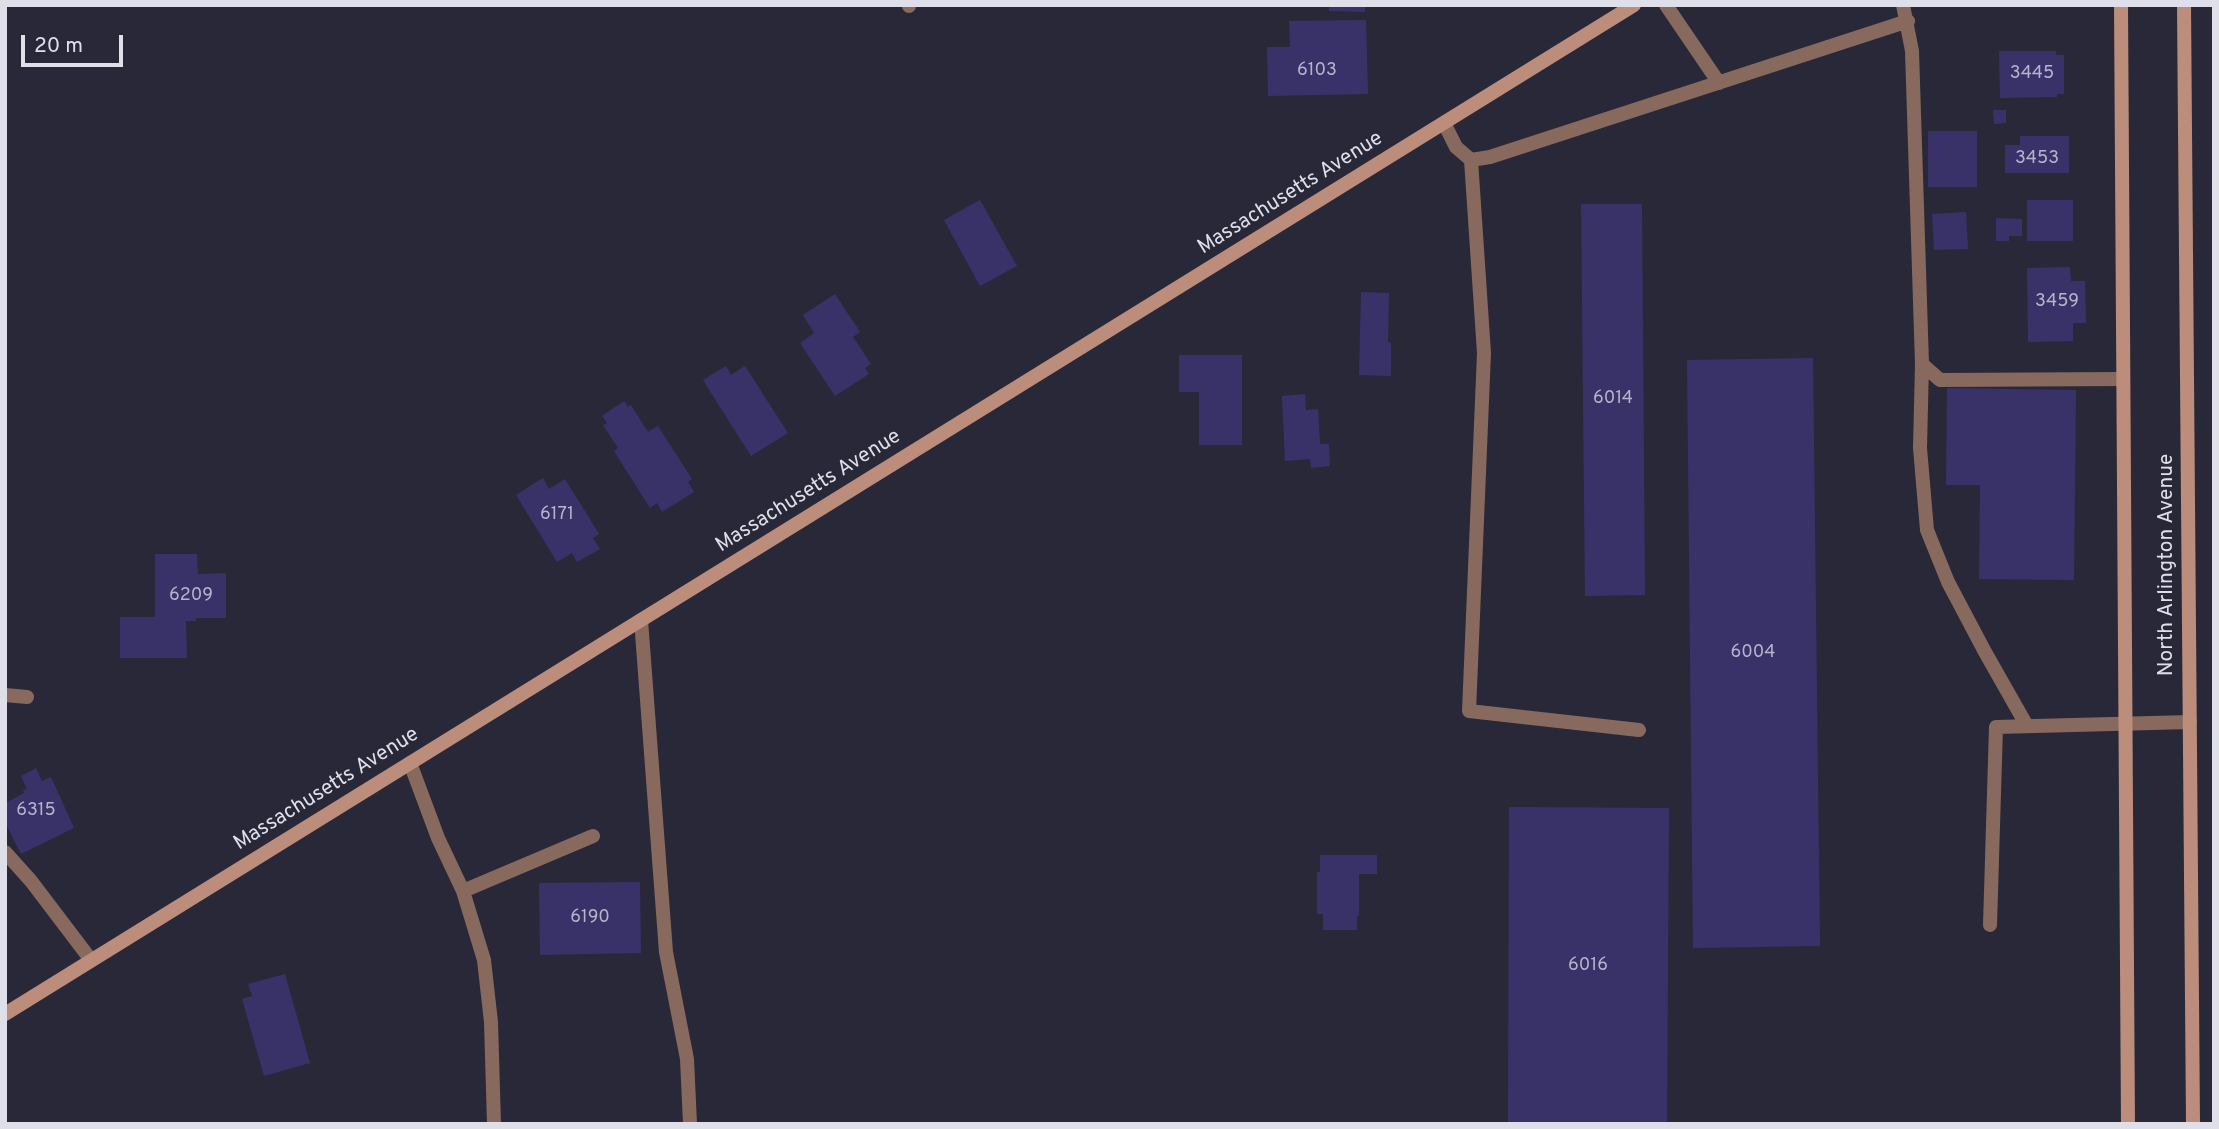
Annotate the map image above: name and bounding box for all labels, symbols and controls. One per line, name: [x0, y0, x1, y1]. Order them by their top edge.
scale bar: [24, 21, 126, 65]
text: 20 m: [34, 33, 83, 60]
house number: 6103: [1297, 60, 1337, 82]
house number: 3445: [2010, 63, 2054, 85]
street label: Massachusetts Avenue: [1194, 127, 1388, 261]
house number: 3453: [2015, 148, 2059, 170]
house number: 3459: [2035, 291, 2079, 313]
house number: 6014: [1593, 388, 1633, 410]
street label: Massachusetts Avenue: [712, 425, 906, 559]
street label: North Arlington Avenue: [2155, 454, 2181, 676]
house number: 6171: [540, 504, 574, 526]
house number: 6209: [169, 585, 213, 607]
house number: 6004: [1731, 642, 1775, 664]
street label: Massachusetts Avenue: [230, 723, 424, 857]
house number: 6315: [16, 800, 56, 822]
house number: 6190: [570, 907, 610, 929]
house number: 6016: [1568, 955, 1608, 977]

